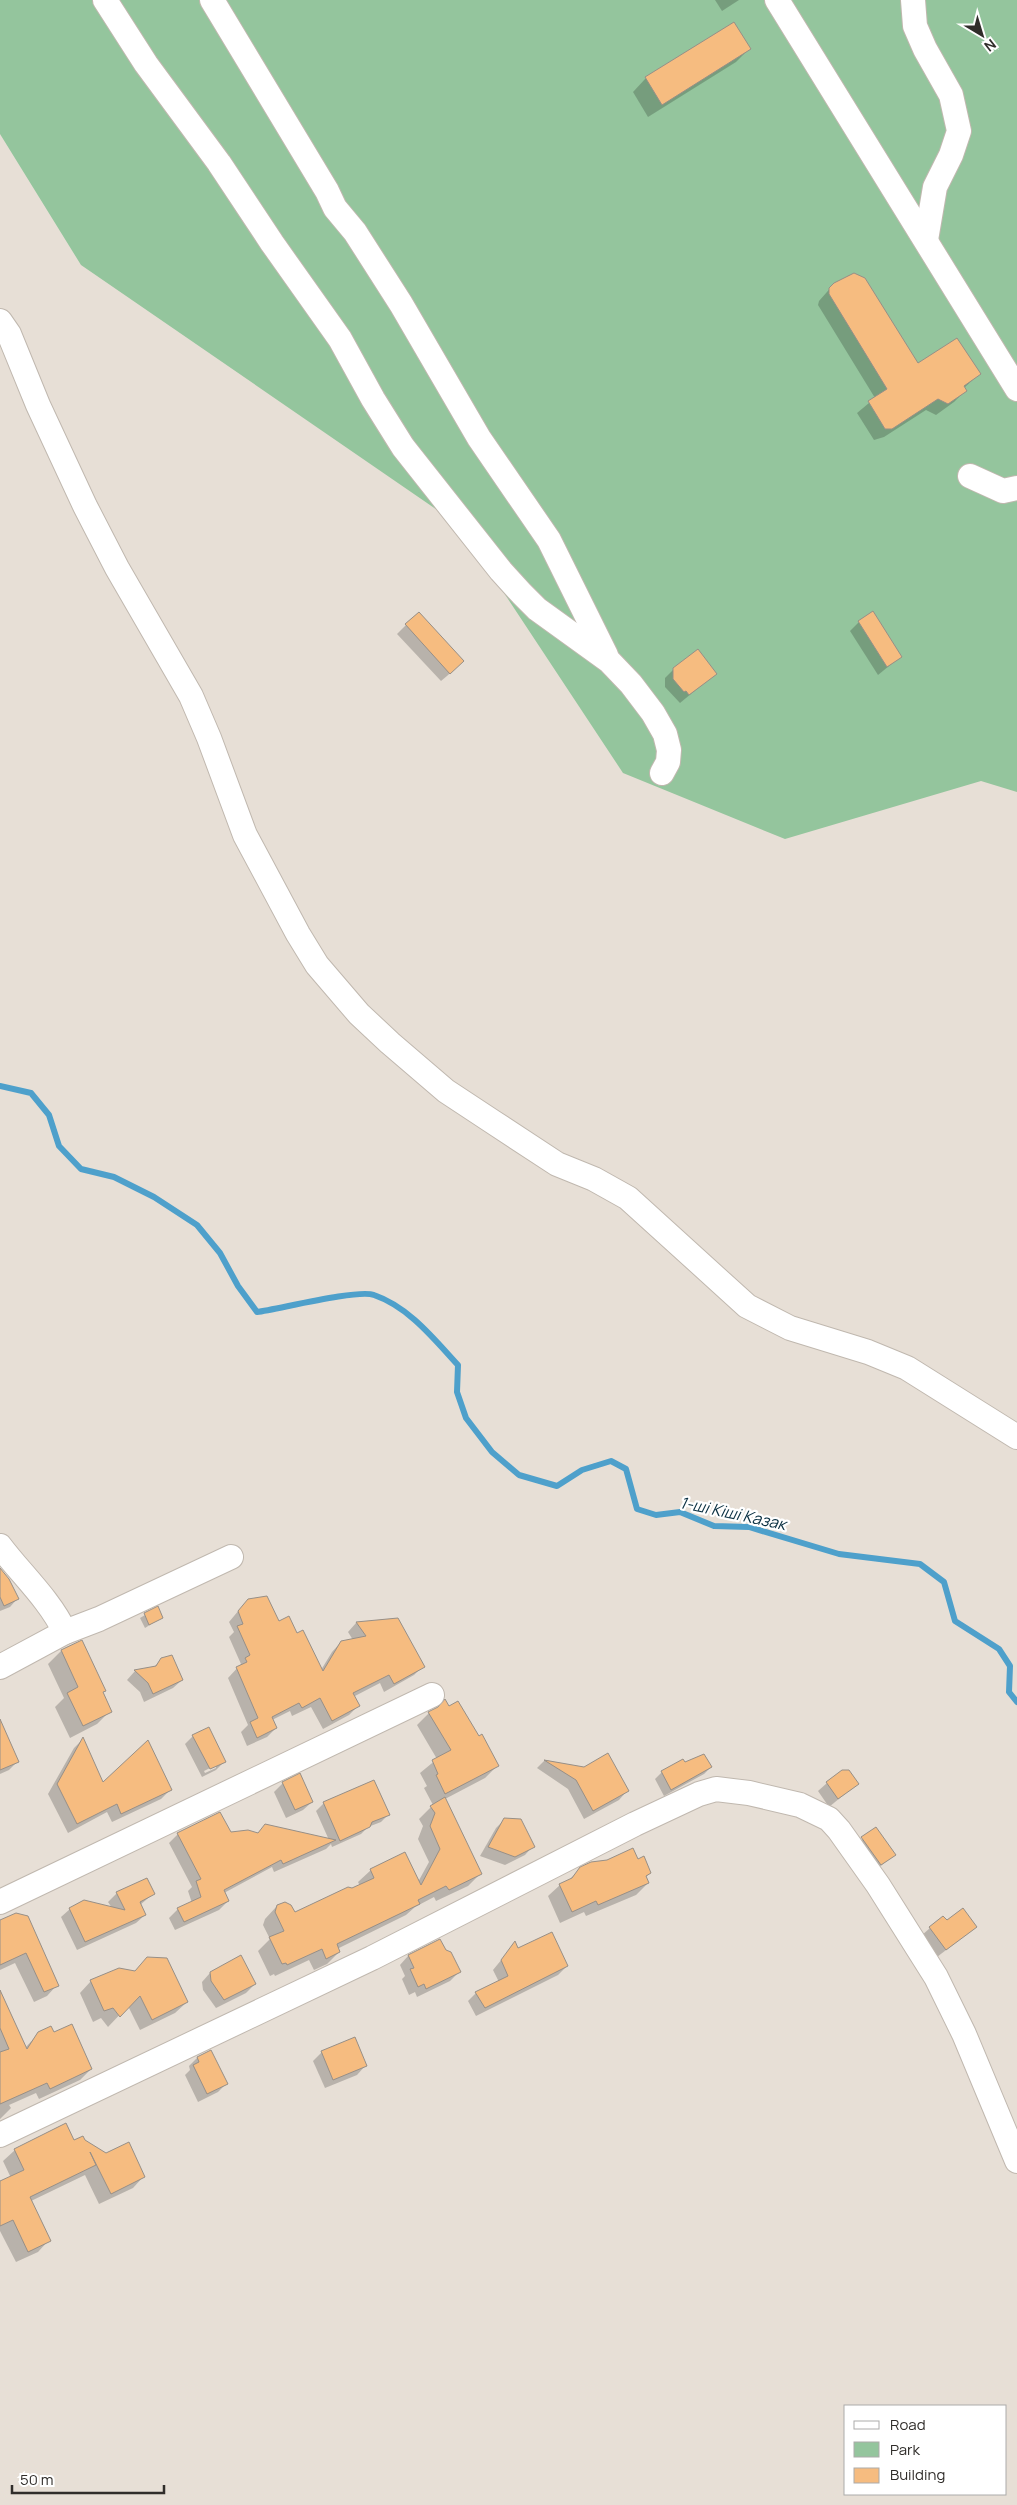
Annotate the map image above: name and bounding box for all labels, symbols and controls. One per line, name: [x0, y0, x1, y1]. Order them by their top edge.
north arrow: [957, 10, 1007, 60]
text: N: [980, 35, 1000, 56]
water label: 1-ші Кіші Казак: [678, 1491, 790, 1535]
legend: [844, 2405, 1007, 2495]
text: Road: [890, 2414, 926, 2435]
text: Park: [890, 2439, 920, 2460]
scale bar: [12, 2462, 165, 2494]
text: Building: [890, 2464, 945, 2485]
text: 50 m: [20, 2469, 54, 2490]

